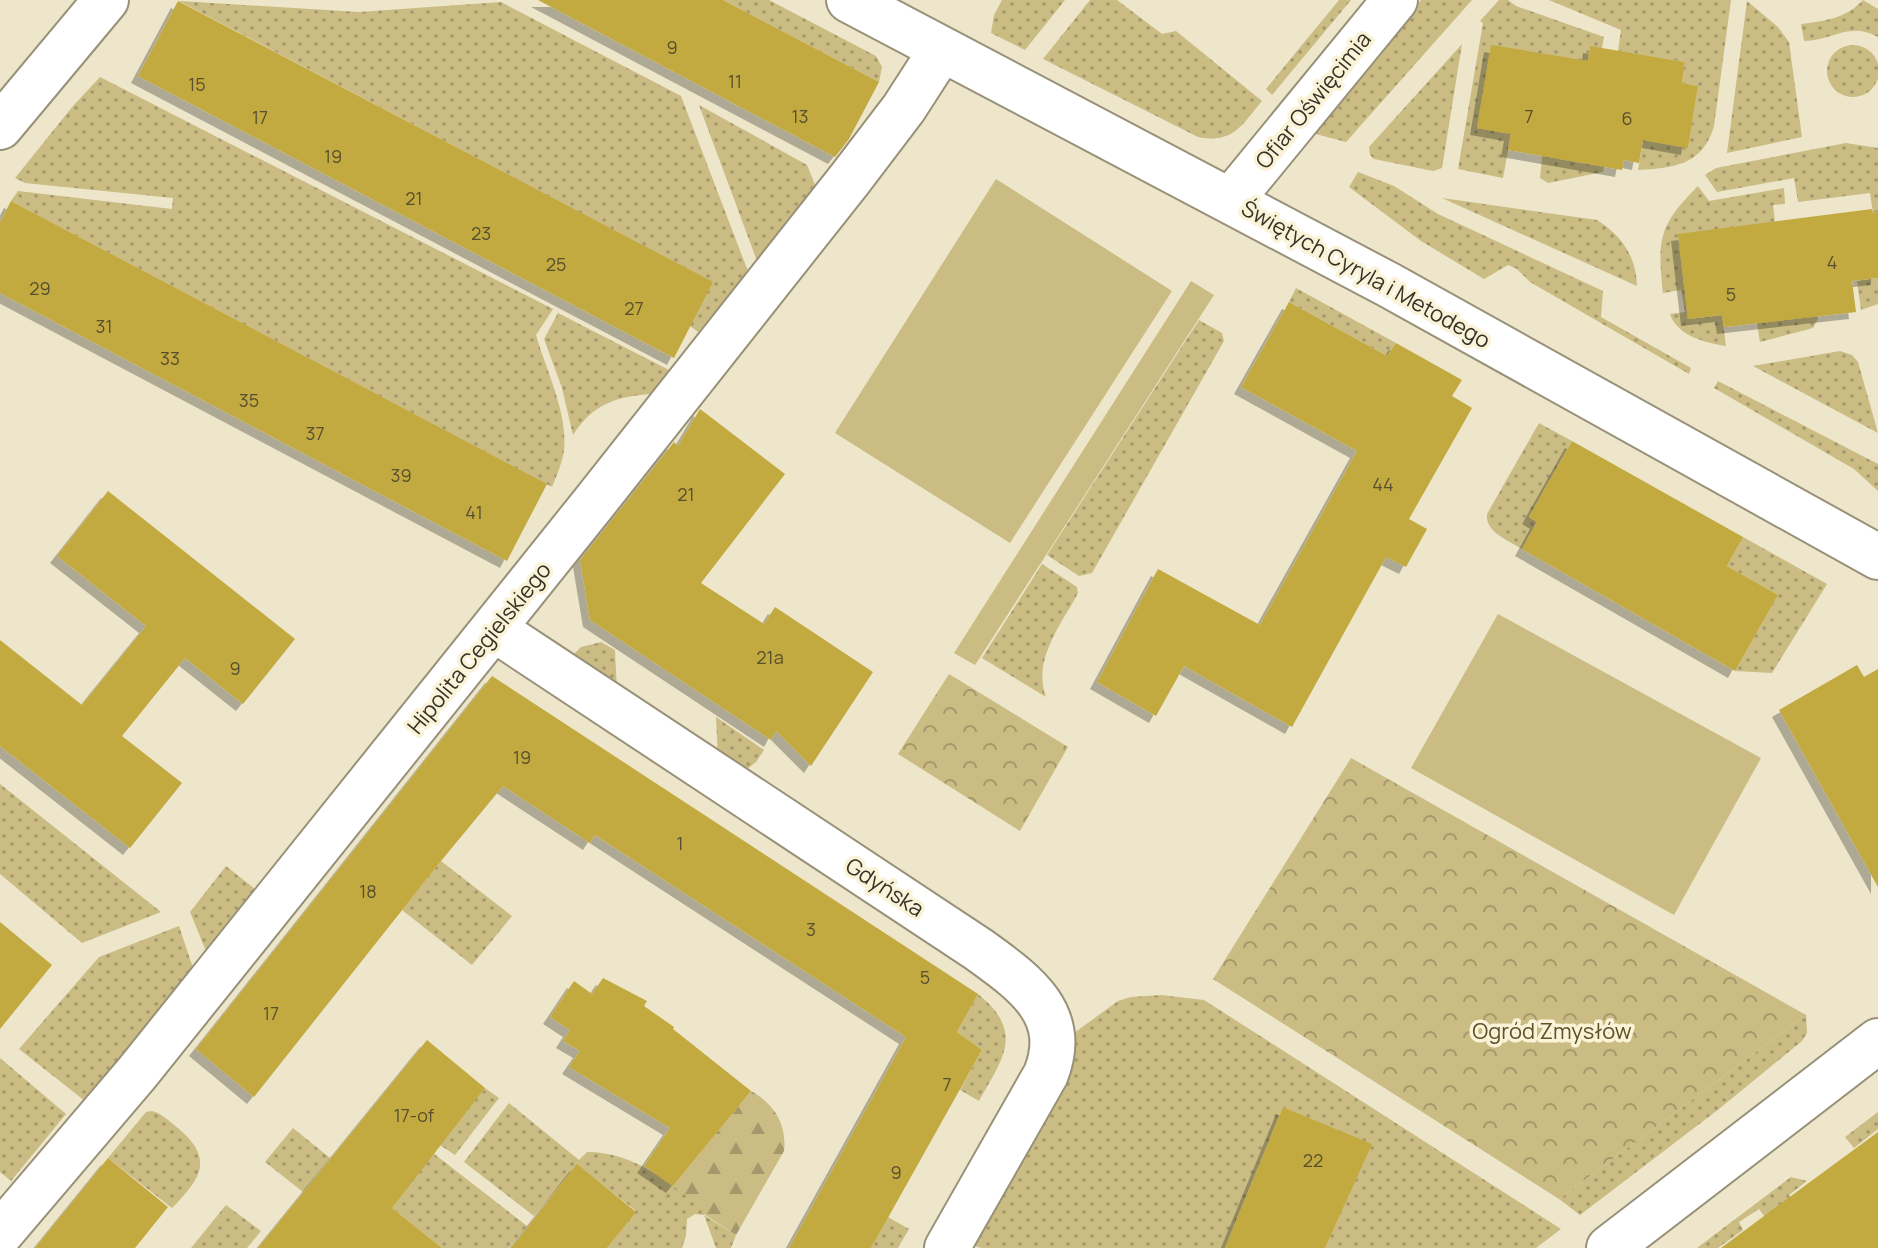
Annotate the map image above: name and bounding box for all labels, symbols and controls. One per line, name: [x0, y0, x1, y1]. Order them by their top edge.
street label: Ofiar Oświęcimia: [1248, 25, 1378, 175]
house number: 9: [666, 35, 678, 59]
house number: 11: [728, 69, 742, 93]
house number: 15: [188, 72, 206, 96]
house number: 13: [792, 104, 808, 128]
house number: 7: [1524, 104, 1534, 128]
house number: 17: [252, 105, 268, 129]
house number: 6: [1621, 106, 1633, 130]
house number: 19: [324, 144, 342, 168]
house number: 21: [405, 186, 423, 210]
street label: Świętych Cyryla i Metodego: [1236, 193, 1496, 355]
house number: 23: [471, 221, 491, 245]
house number: 4: [1827, 250, 1837, 274]
house number: 25: [546, 252, 566, 276]
house number: 29: [29, 276, 51, 300]
house number: 5: [1726, 282, 1736, 306]
house number: 27: [624, 296, 644, 320]
house number: 31: [96, 314, 112, 338]
house number: 33: [160, 346, 180, 370]
house number: 35: [239, 388, 259, 412]
house number: 37: [306, 421, 325, 445]
house number: 39: [390, 463, 412, 487]
house number: 44: [1372, 472, 1394, 496]
house number: 21: [677, 482, 695, 506]
house number: 41: [465, 500, 483, 524]
street label: Hipolita Cegielskiego: [400, 556, 558, 740]
house number: 21a: [756, 645, 784, 669]
house number: 9: [229, 656, 241, 680]
house number: 19: [513, 745, 531, 769]
house number: 1: [676, 831, 684, 855]
street label: Gdyńska: [840, 850, 930, 924]
house number: 18: [359, 879, 377, 903]
house number: 3: [806, 917, 816, 941]
house number: 5: [920, 965, 930, 989]
house number: 17: [263, 1001, 279, 1025]
park label: Ogród Zmysłów: [1472, 1016, 1632, 1046]
house number: 7: [942, 1072, 952, 1096]
house number: 17-of: [394, 1103, 435, 1127]
house number: 22: [1303, 1148, 1323, 1172]
house number: 9: [890, 1160, 902, 1184]

